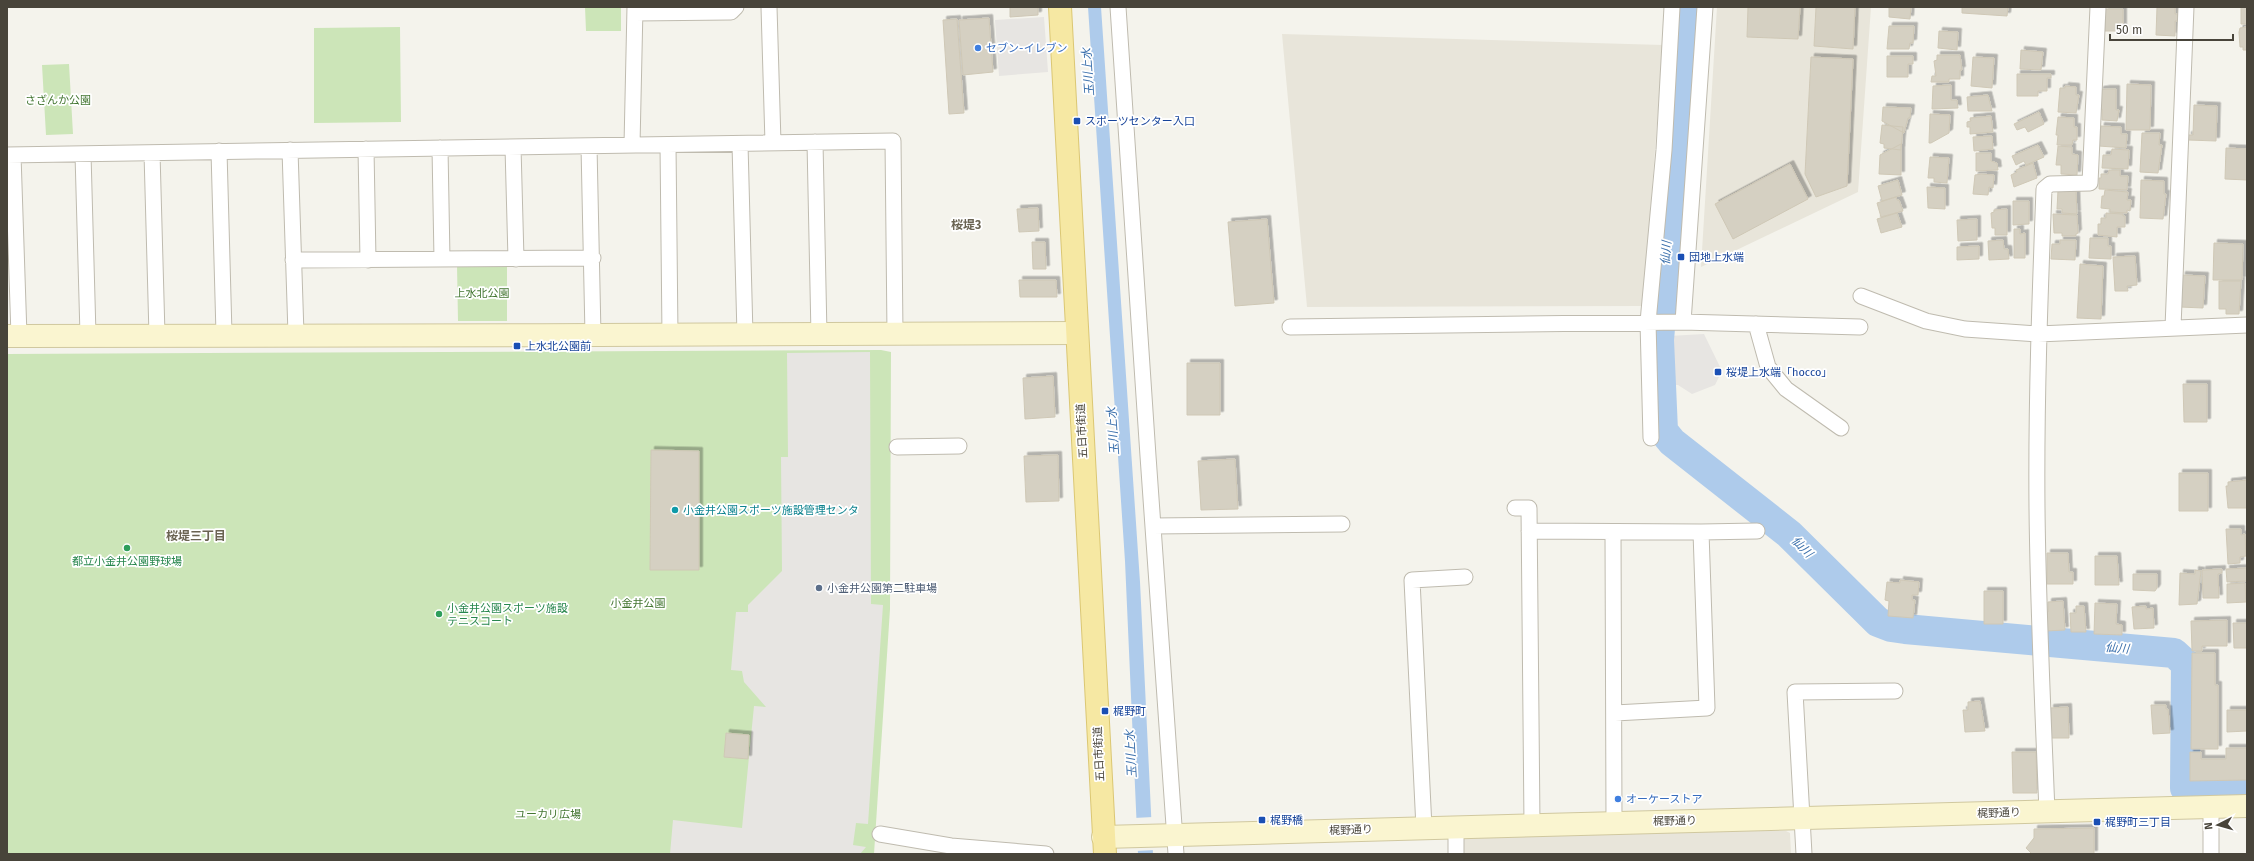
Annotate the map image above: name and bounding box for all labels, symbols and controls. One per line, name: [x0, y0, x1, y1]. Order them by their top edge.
scale bar: [2110, 16, 2233, 42]
text: 50 m: [2116, 23, 2142, 37]
place label: セブン-イレブン: [986, 42, 1067, 55]
marker: セブン-イレブン: [973, 43, 983, 53]
water label: 玉川上水: [1079, 46, 1097, 96]
park label: さざんか公園: [25, 94, 91, 107]
place label: スポーツセンター入口: [1085, 115, 1195, 128]
marker: スポーツセンター入口: [1072, 116, 1082, 126]
district label: 桜堤3: [951, 218, 981, 232]
water label: 仙川: [1658, 239, 1674, 265]
place label: 団地上水端: [1689, 251, 1744, 264]
marker: 団地上水端: [1676, 252, 1686, 262]
park label: 上水北公園: [455, 287, 510, 300]
place label: 上水北公園前: [525, 340, 591, 353]
marker: 上水北公園前: [512, 341, 522, 351]
place label: 桜堤上水端「hocco」: [1726, 366, 1832, 379]
marker: 桜堤上水端「hocco」: [1713, 367, 1723, 377]
street label: 五日市街道: [1074, 403, 1090, 459]
water label: 玉川上水: [1104, 405, 1122, 455]
place label: 小金井公園スポーツ施設管理センタ: [683, 504, 859, 517]
marker: 小金井公園スポーツ施設管理センタ: [670, 505, 680, 515]
district label: 桜堤三丁目: [166, 529, 226, 543]
water label: 仙川: [1789, 534, 1817, 562]
marker: 都立小金井公園野球場: [122, 543, 132, 553]
place label: 都立小金井公園野球場: [72, 555, 182, 568]
place label: 小金井公園第二駐車場: [827, 582, 937, 595]
marker: 小金井公園第二駐車場: [814, 583, 824, 593]
park label: 小金井公園: [611, 597, 666, 610]
place label: 小金井公園スポーツ施設 テニスコート: [447, 602, 568, 628]
marker: 小金井公園スポーツ施設 テニスコート: [434, 609, 444, 619]
water label: 仙川: [2104, 640, 2132, 656]
place label: 梶野町: [1113, 705, 1146, 718]
marker: 梶野町: [1100, 706, 1110, 716]
street label: 五日市街道: [1091, 726, 1107, 782]
water label: 玉川上水: [1123, 728, 1139, 778]
place label: オーケーストア: [1626, 793, 1702, 806]
marker: オーケーストア: [1613, 794, 1623, 804]
north arrow: [2198, 805, 2238, 845]
street label: 梶野通り: [1977, 806, 2021, 820]
park label: ユーカリ広場: [515, 808, 581, 821]
place label: 梶野橋: [1270, 814, 1303, 827]
street label: 梶野通り: [1653, 814, 1697, 828]
marker: 梶野橋: [1257, 815, 1267, 825]
place label: 梶野町三丁目: [2105, 816, 2171, 829]
marker: 梶野町三丁目: [2092, 817, 2102, 827]
text: N: [2202, 822, 2215, 830]
street label: 梶野通り: [1329, 823, 1373, 837]

